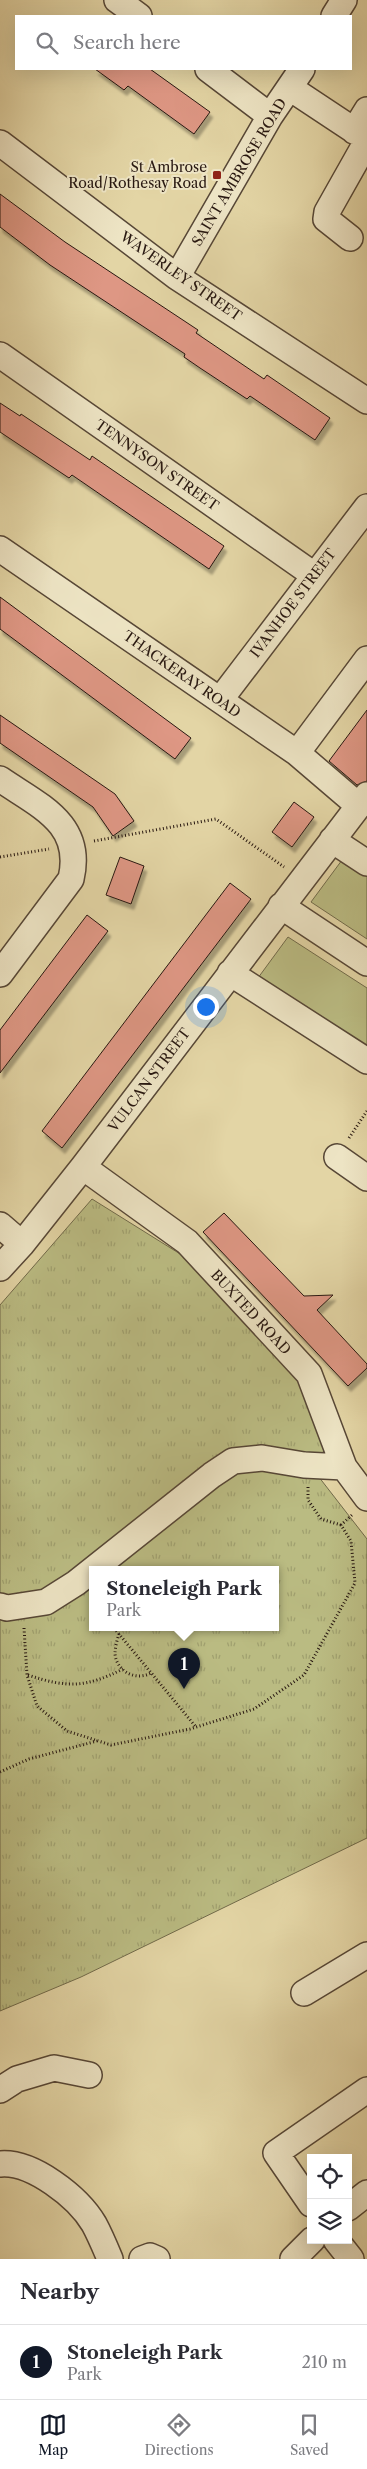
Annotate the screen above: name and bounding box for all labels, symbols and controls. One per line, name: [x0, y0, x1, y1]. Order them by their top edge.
search box: [15, 15, 352, 70]
icon: search: [33, 29, 61, 57]
text: Search here: [73, 31, 181, 54]
street label: SAINT AMBROSE ROAD: [188, 95, 290, 249]
place label: St Ambrose Road/Rothesay Road: [68, 158, 207, 192]
marker: St Ambrose Road/Rothesay Road: [211, 169, 223, 181]
street label: WAVERLEY STREET: [116, 227, 246, 325]
street label: TENNYSON STREET: [92, 415, 223, 515]
street label: IVANHOE STREET: [246, 545, 340, 661]
street label: THACKERAY ROAD: [120, 627, 244, 721]
your location: [193, 994, 219, 1020]
street label: VULCAN STREET: [103, 1024, 194, 1136]
street label: BUXTED ROAD: [207, 1266, 295, 1358]
popup: [89, 1566, 279, 1631]
text: Stoneleigh Park: [106, 1577, 262, 1600]
text: Park: [106, 1600, 141, 1620]
pin: 1: [168, 1648, 200, 1689]
map controls: [307, 2154, 352, 2244]
button: locate: [307, 2154, 352, 2199]
button: layers: [307, 2199, 352, 2244]
text: Nearby: [20, 2279, 99, 2304]
text: Stoneleigh Park: [67, 2341, 222, 2364]
text: 1: [32, 2352, 40, 2372]
text: 210 m: [302, 2352, 347, 2372]
text: Park: [67, 2364, 102, 2384]
tab: Map: [38, 2411, 68, 2459]
tab: Directions: [144, 2411, 214, 2459]
tab: Saved: [290, 2411, 329, 2459]

